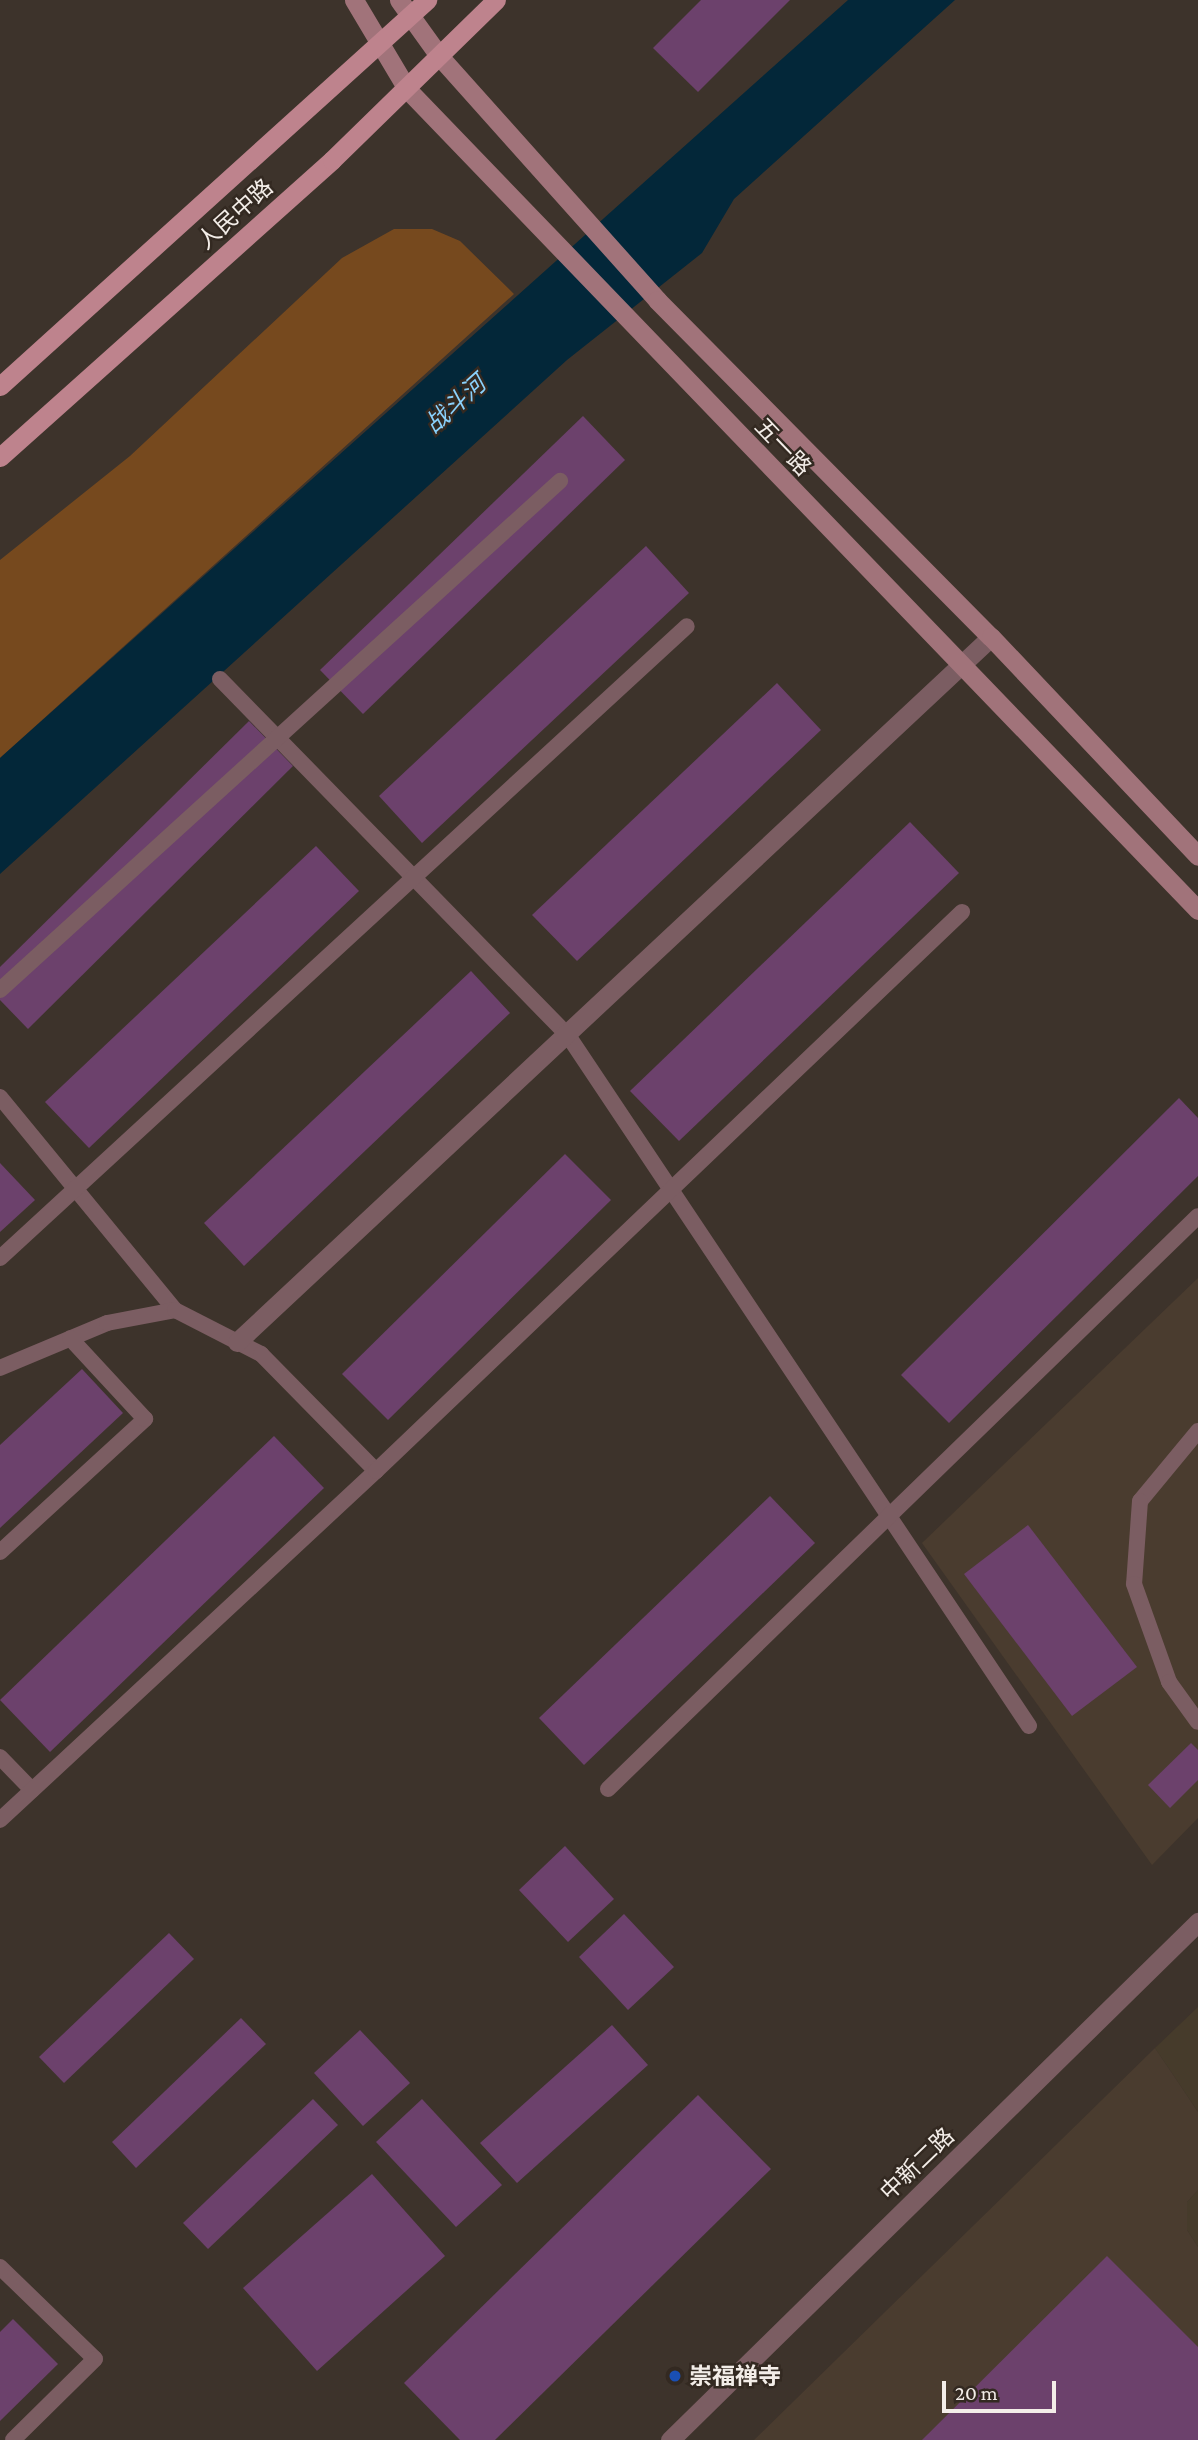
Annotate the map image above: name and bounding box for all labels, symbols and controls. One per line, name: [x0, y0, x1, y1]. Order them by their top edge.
street label: 人民中路: [192, 173, 278, 255]
water label: 战斗河: [419, 369, 491, 439]
street label: 五一路: [749, 413, 817, 481]
street label: 中新二路: [874, 2122, 960, 2206]
place label: 崇福禅寺: [689, 2362, 781, 2390]
scale bar: [946, 2366, 1060, 2410]
marker: 崇福禅寺: [667, 2368, 683, 2384]
text: 20 m: [955, 2381, 998, 2405]

